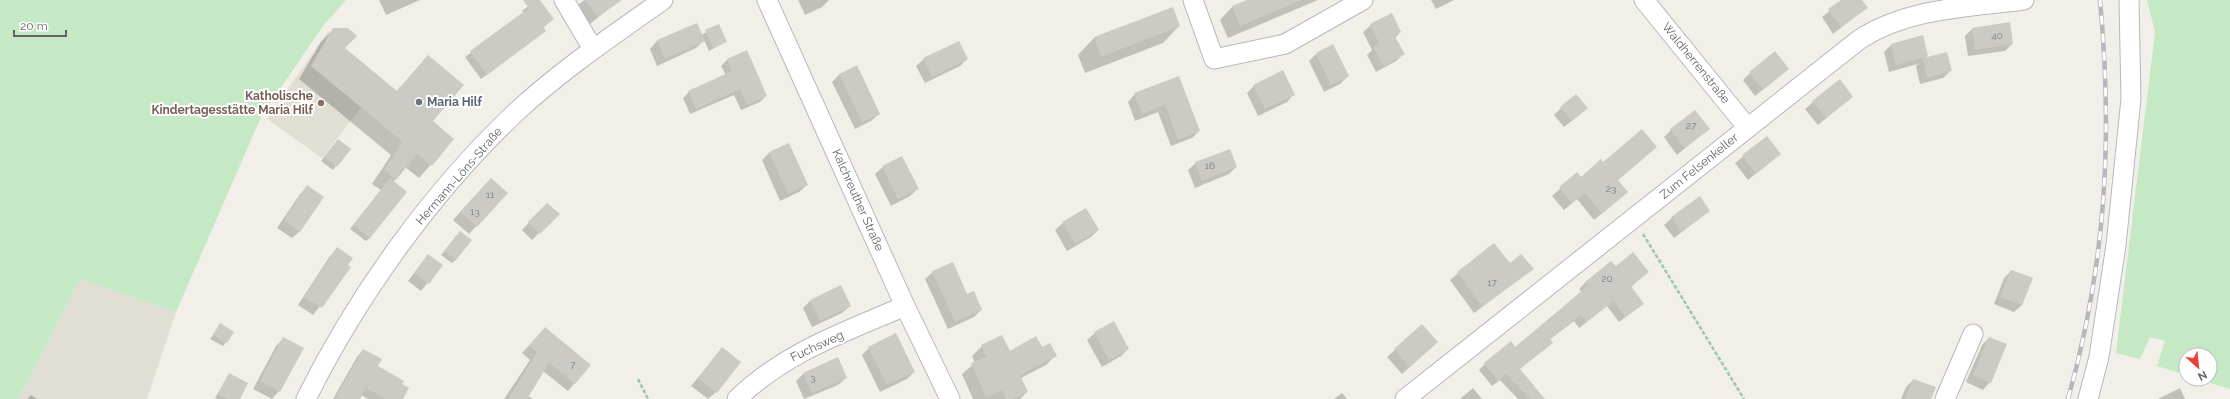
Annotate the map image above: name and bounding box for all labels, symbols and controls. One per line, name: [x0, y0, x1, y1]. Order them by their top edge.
scale bar: [14, 12, 66, 38]
text: 20 m: [20, 19, 48, 33]
street label: Waldherrenstraße: [1659, 20, 1733, 106]
house number: 40: [1991, 30, 2003, 41]
place label: Katholische Kindertagesstätte Maria Hilf: [151, 89, 314, 117]
place label: Maria Hilf: [427, 95, 482, 109]
marker: Maria Hilf: [414, 97, 424, 107]
marker: Katholische Kindertagesstätte Maria Hilf: [316, 98, 326, 108]
house number: 27: [1686, 120, 1697, 131]
street label: Hermann-Löns-Straße: [413, 125, 505, 227]
street label: Zum Felsenkeller: [1657, 130, 1741, 202]
street label: Kalchreuther Straße: [829, 147, 887, 253]
house number: 16: [1205, 160, 1215, 171]
house number: 23: [1606, 183, 1616, 194]
house number: 11: [486, 189, 495, 200]
house number: 13: [470, 206, 480, 217]
house number: 20: [1601, 273, 1613, 284]
house number: 17: [1487, 277, 1497, 288]
street label: Fuchsweg: [788, 328, 846, 364]
north arrow: [2178, 347, 2218, 387]
house number: 7: [570, 359, 576, 370]
text: N: [2196, 368, 2209, 383]
house number: 3: [810, 372, 816, 383]

